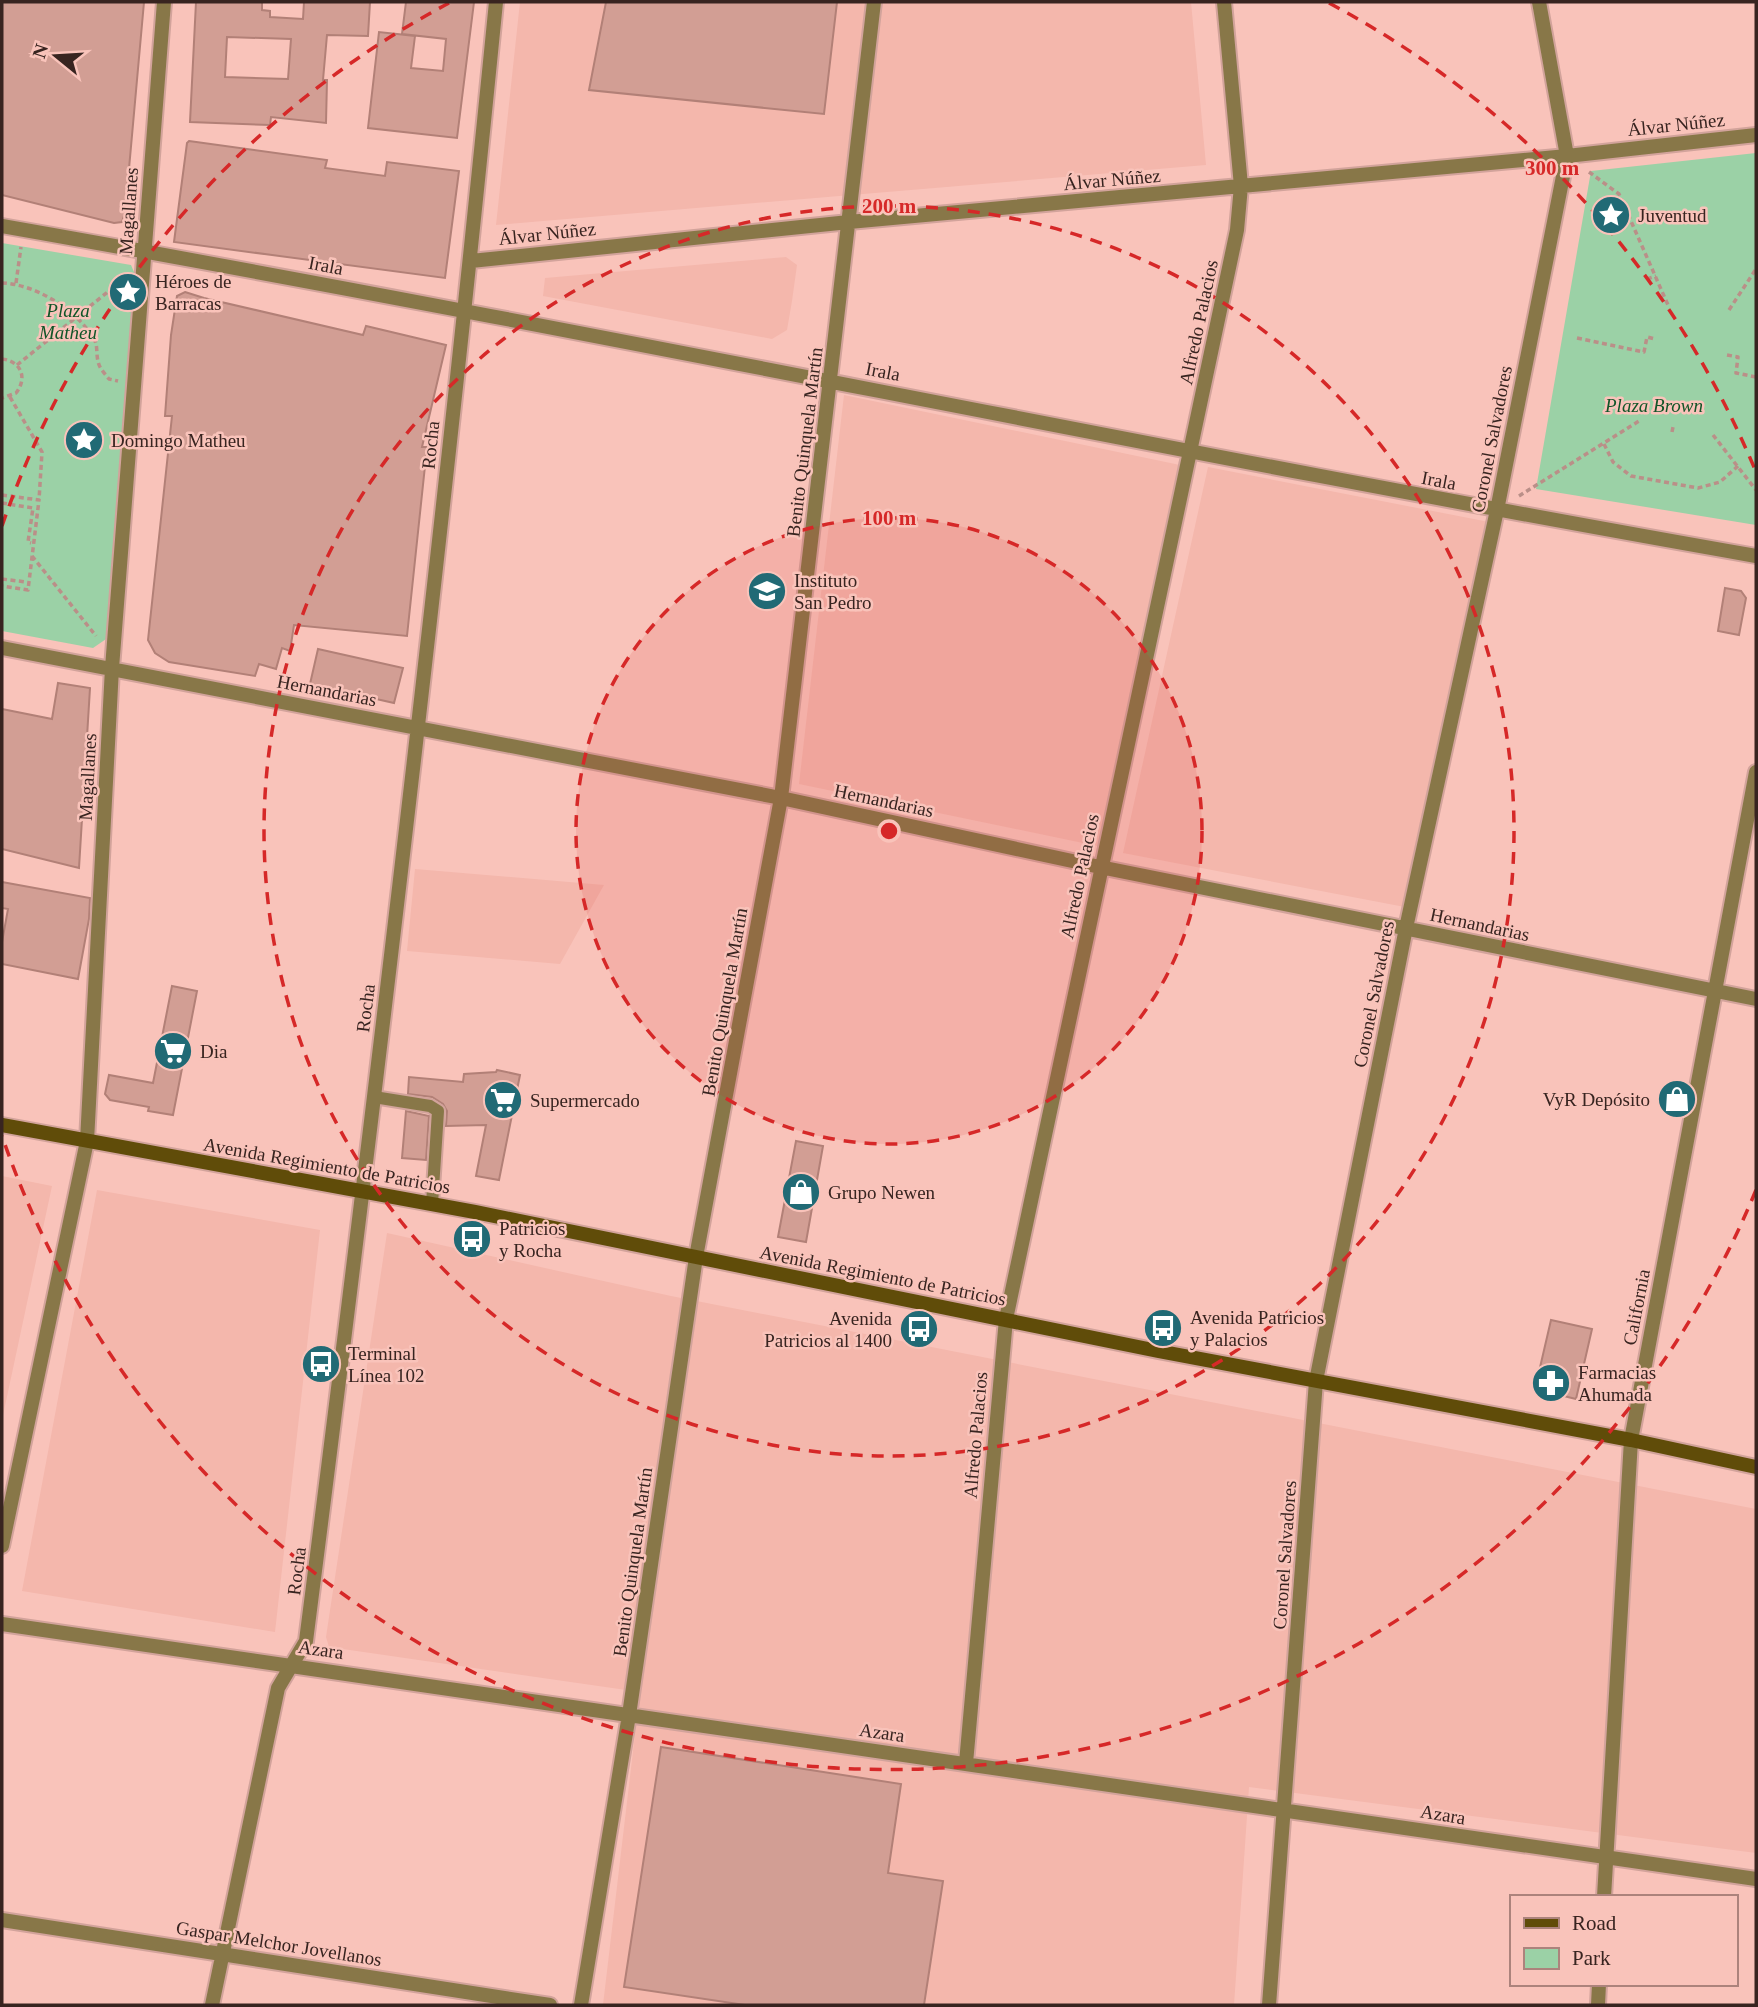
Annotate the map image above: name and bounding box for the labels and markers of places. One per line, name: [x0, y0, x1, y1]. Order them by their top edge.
place icon: Juventud: [1590, 194, 1632, 236]
place label: Juventud: [1638, 205, 1707, 226]
place icon: Héroes de Barracas: [107, 271, 149, 313]
place label: Héroes de Barracas: [155, 271, 232, 314]
place icon: Domingo Matheu: [63, 419, 105, 461]
place label: Domingo Matheu: [111, 430, 246, 451]
school or university icon: Instituto San Pedro: [746, 570, 788, 612]
place label: Instituto San Pedro: [794, 570, 872, 613]
centre of rings: [877, 819, 901, 843]
supermarket icon: Dia: [152, 1030, 194, 1072]
place label: Dia: [200, 1041, 228, 1062]
shop icon: VyR Depósito: [1656, 1078, 1698, 1120]
supermarket icon: Supermercado: [482, 1079, 524, 1121]
place label: VyR Depósito: [1543, 1089, 1650, 1110]
place label: Supermercado: [530, 1090, 640, 1111]
shop icon: Grupo Newen: [780, 1171, 822, 1213]
place label: Grupo Newen: [828, 1182, 936, 1203]
bus stop icon: Patricios y Rocha: [451, 1218, 493, 1260]
place label: Patricios y Rocha: [499, 1218, 566, 1261]
bus stop icon: Avenida Patricios y Palacios: [1142, 1307, 1184, 1349]
place label: Avenida Patricios y Palacios: [1190, 1307, 1324, 1350]
place label: Avenida Patricios al 1400: [764, 1308, 893, 1351]
bus stop icon: Avenida Patricios al 1400: [898, 1308, 940, 1350]
bus stop icon: Terminal Línea 102: [300, 1343, 342, 1385]
place label: Terminal Línea 102: [348, 1343, 425, 1386]
pharmacy icon: Farmacias Ahumada: [1530, 1362, 1572, 1404]
place label: Farmacias Ahumada: [1578, 1362, 1656, 1405]

